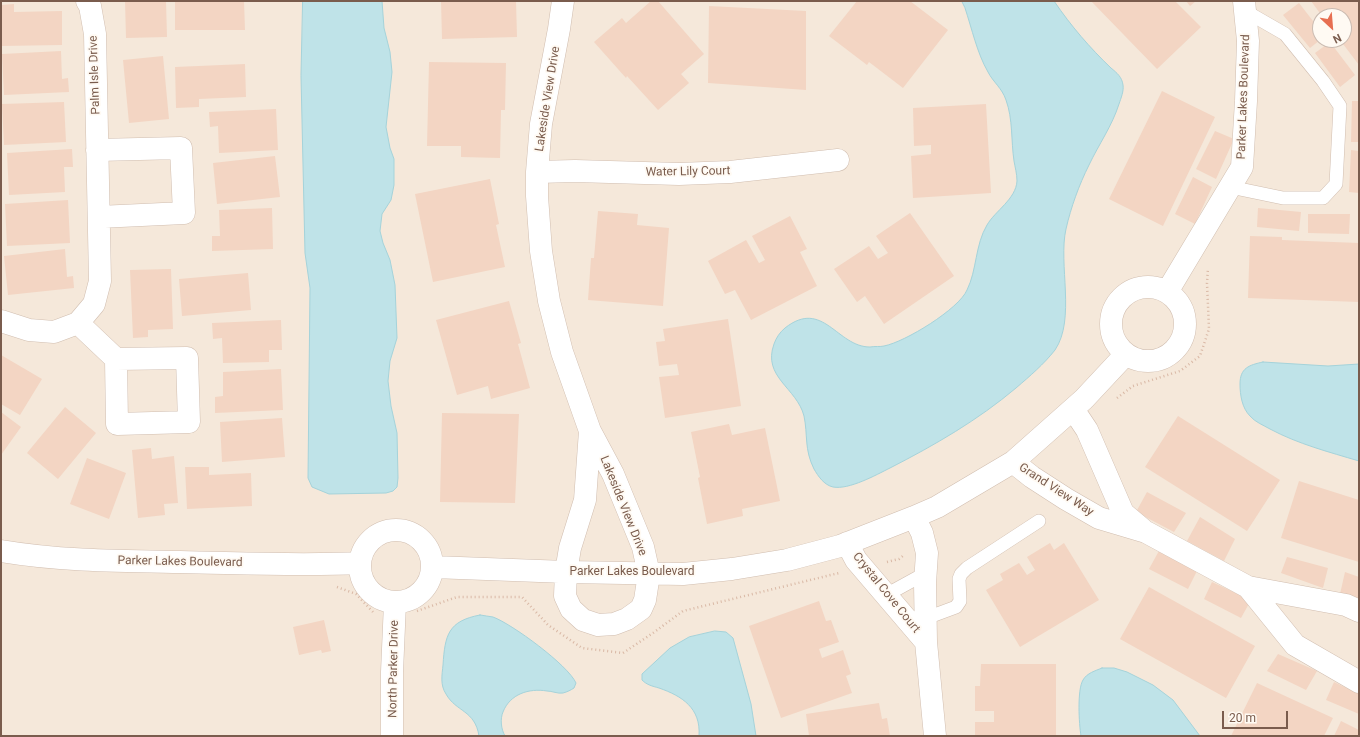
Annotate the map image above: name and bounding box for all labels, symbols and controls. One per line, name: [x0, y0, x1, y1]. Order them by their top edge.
north arrow: [1312, 8, 1352, 48]
text: N: [1331, 31, 1343, 46]
street label: Parker Lakes Boulevard: [1235, 34, 1253, 160]
street label: Palm Isle Drive: [86, 35, 104, 115]
street label: Lakeside View Drive: [533, 45, 563, 153]
street label: Water Lily Court: [645, 164, 731, 180]
street label: Lakeside View Drive: [596, 454, 650, 558]
street label: Grand View Way: [1016, 460, 1096, 520]
street label: Crystal Cove Court: [849, 550, 923, 636]
street label: Parker Lakes Boulevard: [117, 554, 243, 570]
street label: Parker Lakes Boulevard: [569, 565, 695, 579]
street label: North Parker Drive: [386, 620, 402, 718]
scale bar: [1224, 703, 1290, 729]
text: 20 m: [1229, 711, 1256, 725]

